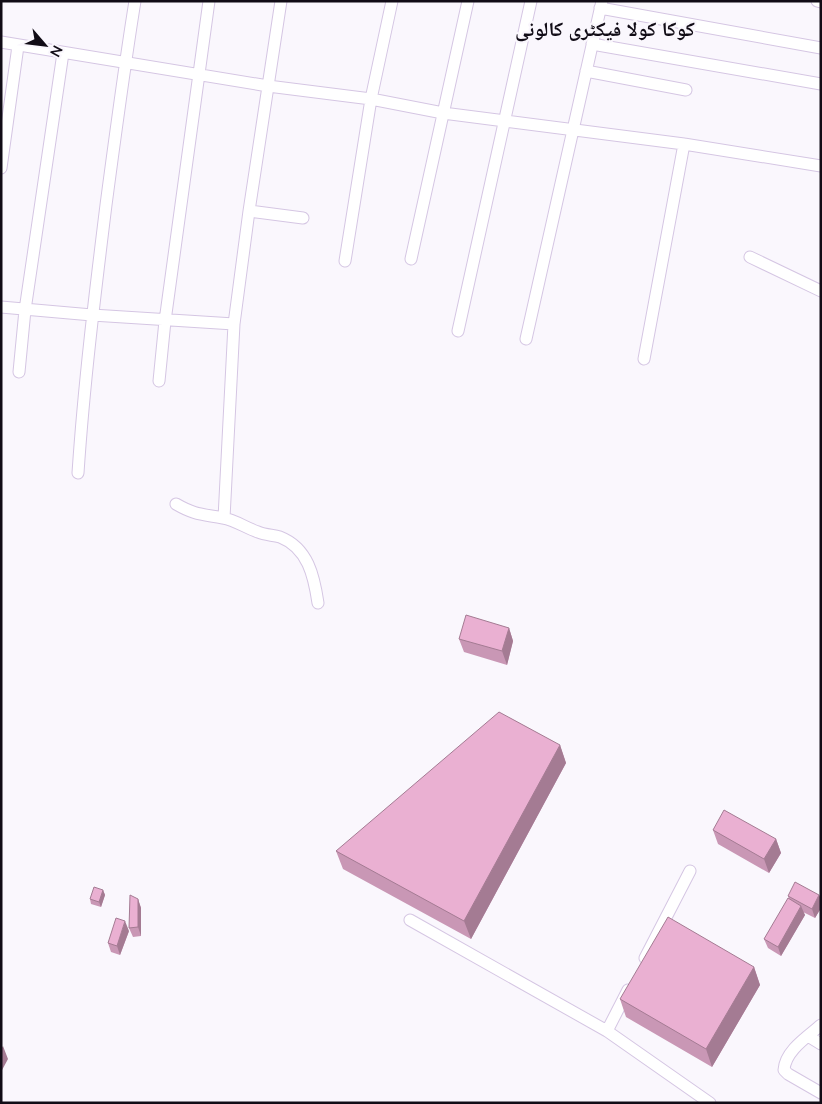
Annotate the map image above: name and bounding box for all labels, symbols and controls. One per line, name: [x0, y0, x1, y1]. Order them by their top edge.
district label: کوکا کولا فیکٹری کالونی: [515, 16, 695, 43]
north arrow: [20, 20, 70, 70]
text: N: [45, 42, 67, 60]

